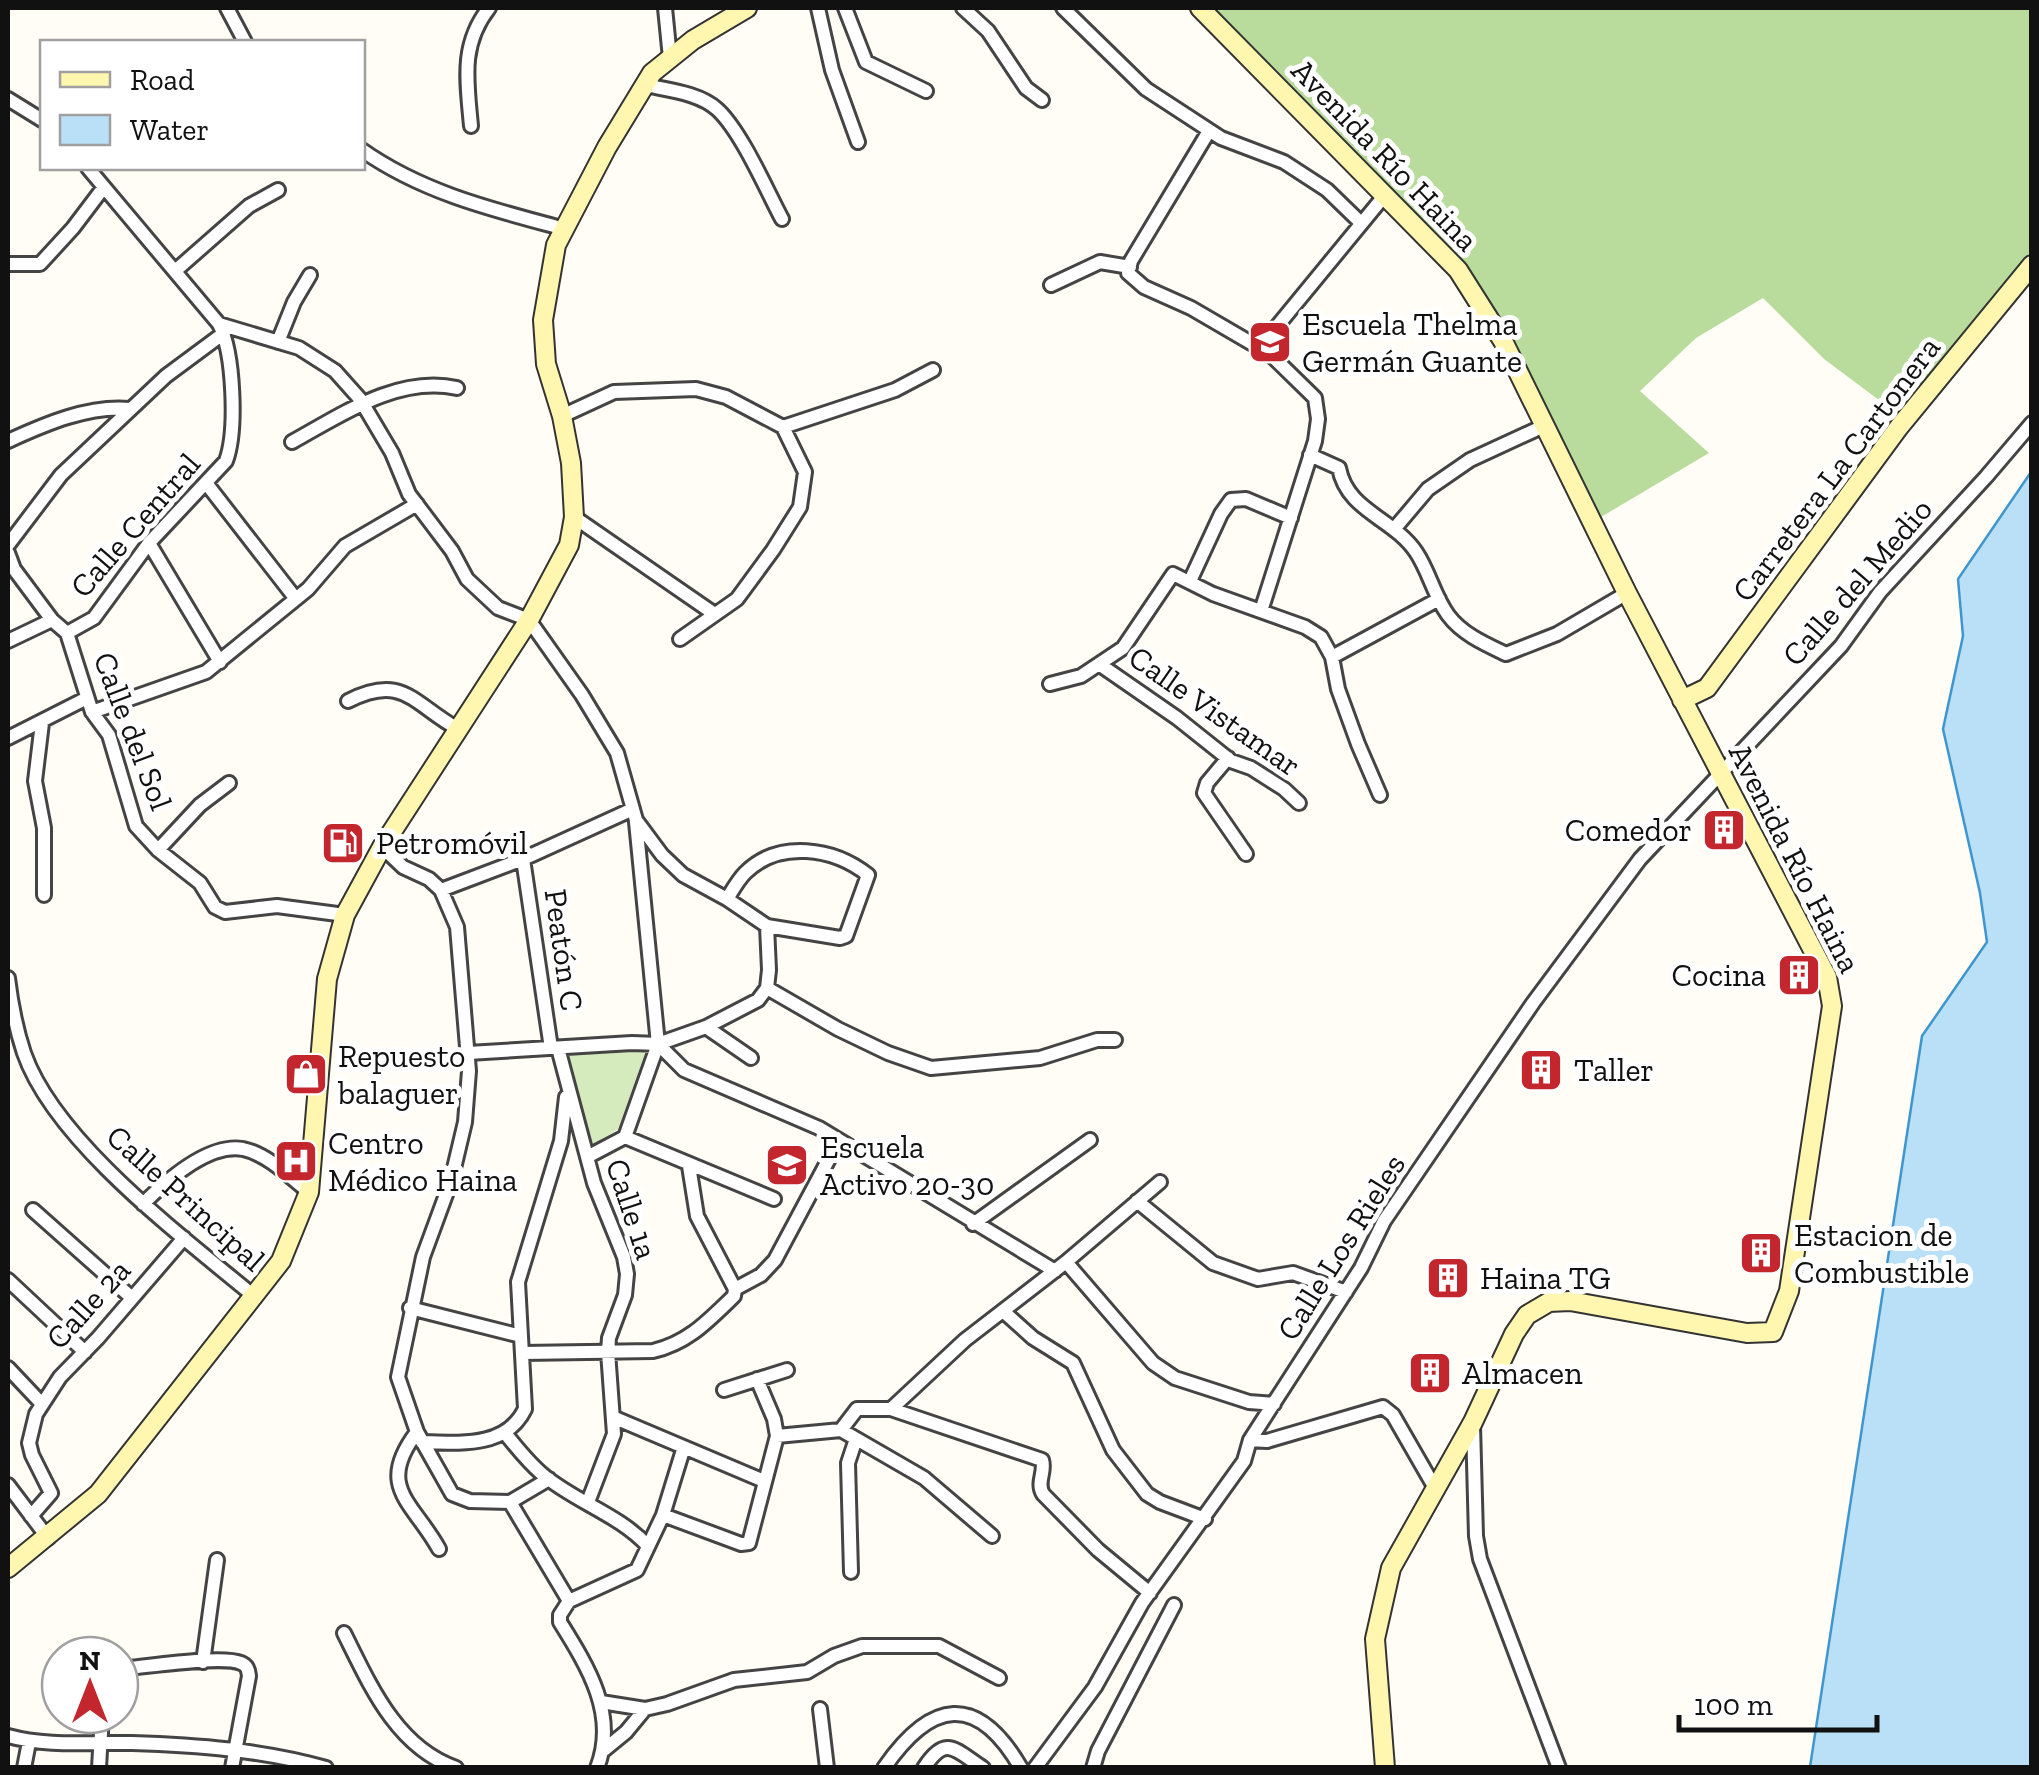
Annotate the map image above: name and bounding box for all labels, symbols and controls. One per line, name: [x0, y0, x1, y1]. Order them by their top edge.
legend: [40, 40, 365, 170]
street label: Avenida Río Haina: [1284, 51, 1486, 259]
text: Road: [130, 62, 195, 98]
text: Water: [130, 112, 209, 148]
place label: Escuela Thelma Germán Guante: [1302, 305, 1522, 380]
school or university icon: Escuela Thelma Germán Guante: [1247, 319, 1293, 365]
street label: Carretera La Cartonera: [1724, 329, 1948, 609]
street label: Calle Central: [62, 445, 208, 605]
street label: Calle del Medio: [1774, 491, 1940, 673]
street label: Calle Vistamar: [1122, 638, 1308, 784]
street label: Calle del Sol: [86, 647, 180, 815]
street label: Avenida Río Haina: [1721, 737, 1869, 979]
building icon: Comedor: [1701, 807, 1747, 853]
place label: Comedor: [1565, 811, 1692, 849]
fuel station icon: Petromóvil: [320, 820, 366, 866]
place label: Petromóvil: [376, 824, 528, 862]
street label: Peatón C: [537, 887, 591, 1013]
building icon: Cocina: [1776, 952, 1822, 998]
place label: Cocina: [1671, 956, 1766, 994]
place label: Repuesto balaguer: [337, 1037, 465, 1112]
building icon: Taller: [1518, 1047, 1564, 1093]
shop icon: Repuesto balaguer: [283, 1051, 329, 1097]
place label: Taller: [1574, 1051, 1654, 1089]
street label: Calle Principal: [99, 1117, 273, 1279]
place label: Centro Médico Haina: [328, 1124, 518, 1199]
place label: Escuela Activo 20-30: [820, 1128, 994, 1203]
hospital icon: Centro Médico Haina: [273, 1138, 319, 1184]
school or university icon: Escuela Activo 20-30: [764, 1142, 810, 1188]
street label: Calle Los Rieles: [1269, 1147, 1413, 1347]
street label: Calle 1a: [598, 1154, 666, 1264]
place label: Estacion de Combustible: [1794, 1216, 1969, 1291]
building icon: Estacion de Combustible: [1738, 1230, 1784, 1276]
street label: Calle 2a: [38, 1251, 138, 1357]
building icon: Haina TG: [1425, 1255, 1471, 1301]
place label: Haina TG: [1480, 1259, 1611, 1297]
building icon: Almacen: [1407, 1350, 1453, 1396]
place label: Almacen: [1462, 1354, 1583, 1392]
north arrow: [40, 1635, 140, 1735]
text: N: [79, 1644, 101, 1677]
scale bar: [1679, 1670, 1876, 1732]
text: 100 m: [1694, 1687, 1773, 1723]

